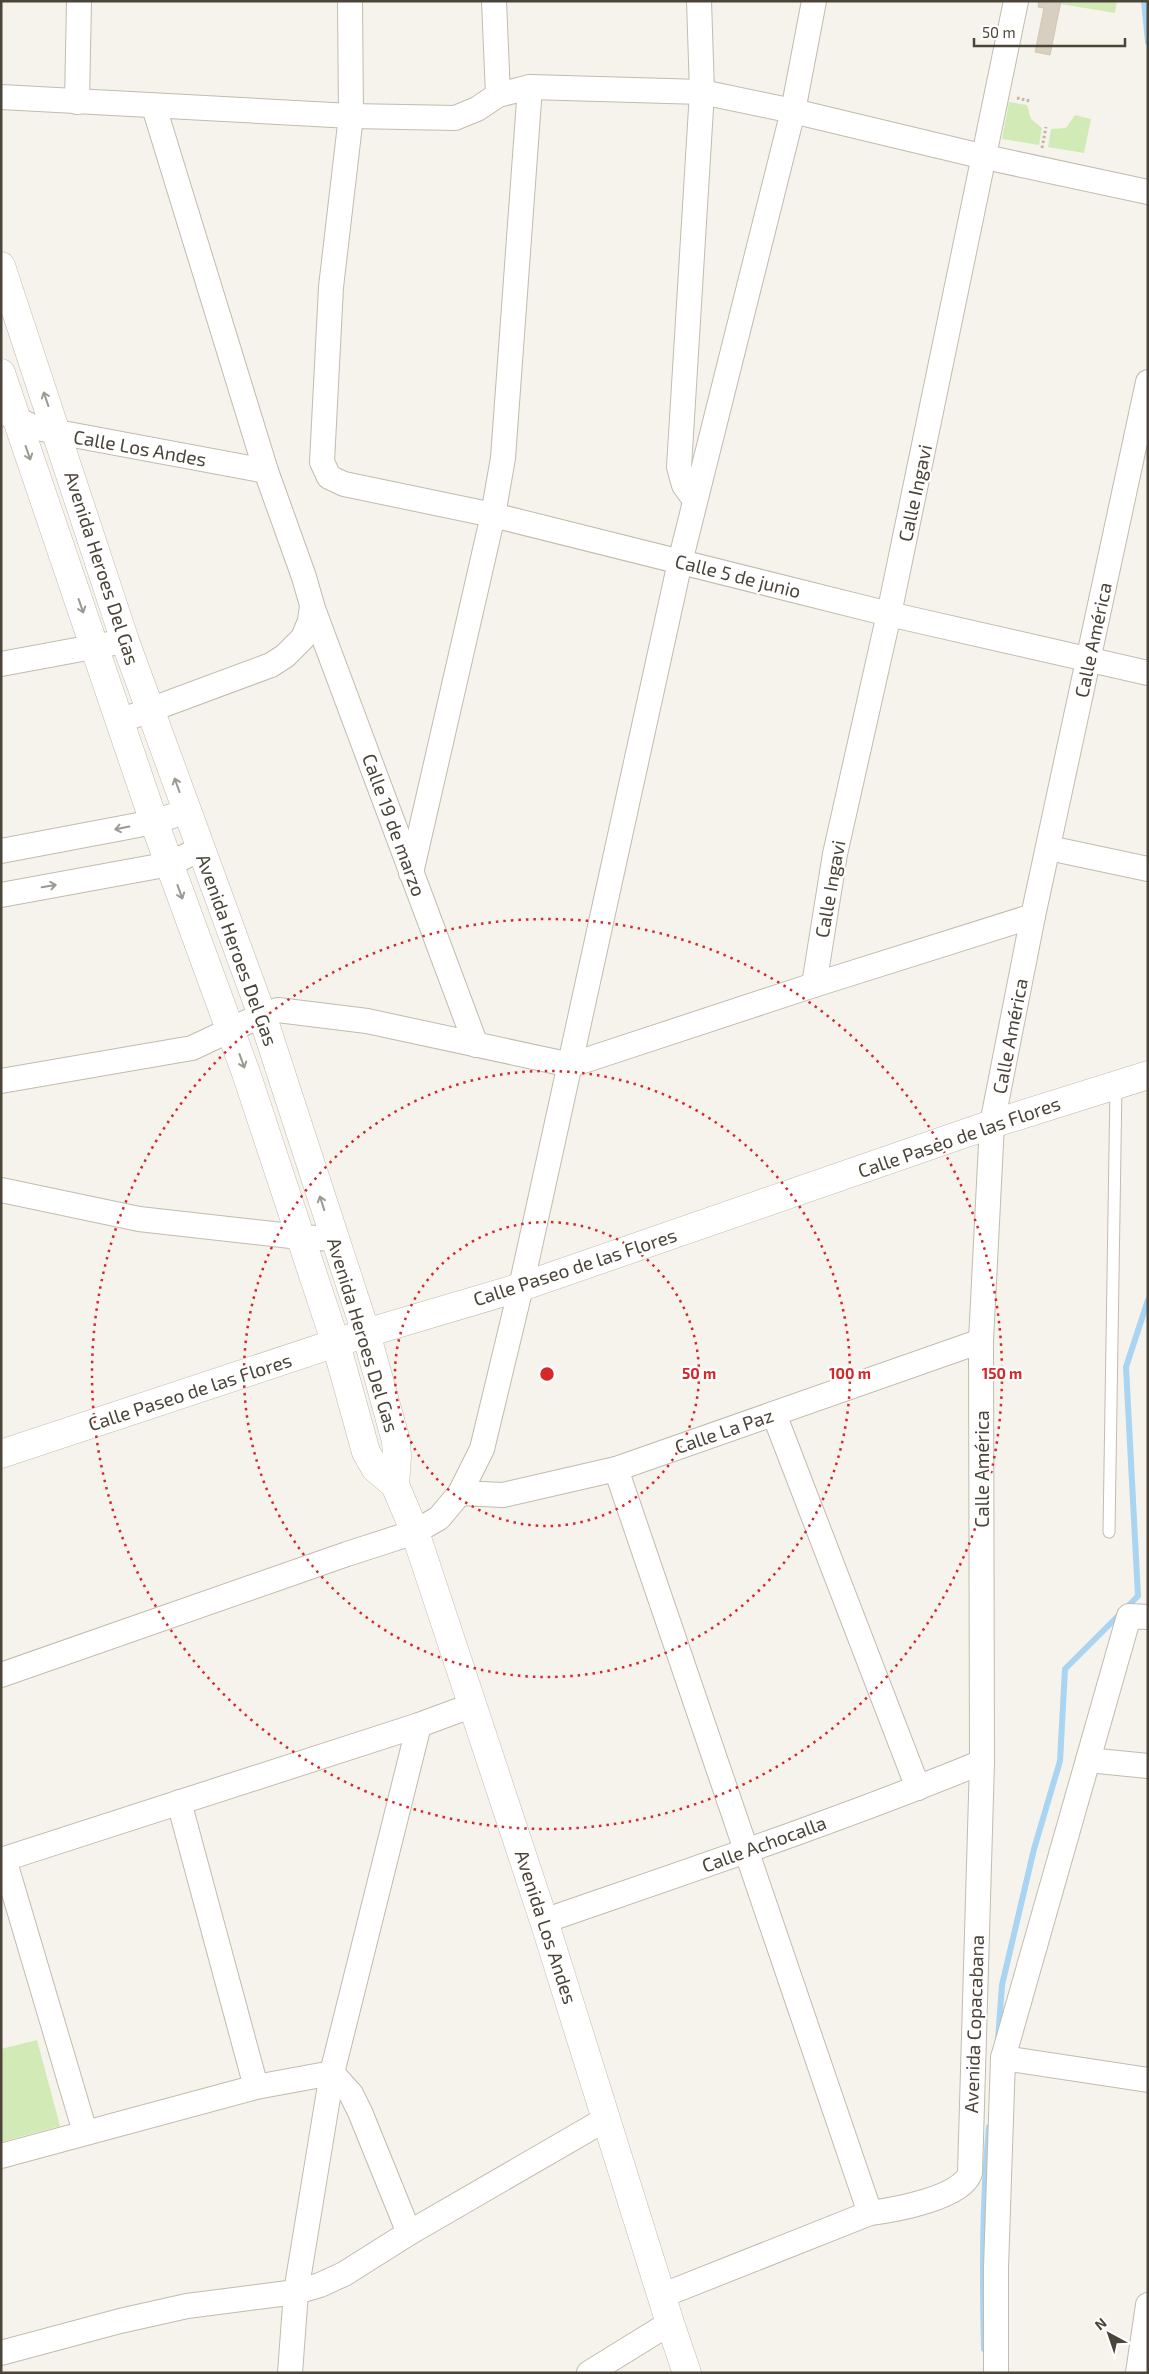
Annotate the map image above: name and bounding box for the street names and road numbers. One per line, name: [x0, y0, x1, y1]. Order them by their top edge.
street label: Calle Los Andes: [72, 425, 208, 471]
street label: Calle Ingavi: [893, 442, 936, 544]
street label: Avenida Heroes Del Gas: [60, 468, 145, 668]
street label: Calle 5 de junio: [673, 549, 803, 602]
street label: Calle América: [1069, 580, 1116, 700]
street label: Calle 19 de marzo: [358, 750, 431, 899]
street label: Calle Ingavi: [810, 838, 849, 940]
street label: Avenida Heroes Del Gas: [192, 851, 283, 1049]
street label: Calle América: [987, 976, 1032, 1096]
street label: Calle Paseo de las Flores: [855, 1091, 1063, 1182]
street label: Calle Paseo de las Flores: [470, 1223, 680, 1310]
street label: Avenida Heroes Del Gas: [323, 1235, 404, 1435]
street label: Calle Paseo de las Flores: [85, 1348, 295, 1435]
street label: Calle La Paz: [672, 1403, 776, 1458]
street label: Calle América: [970, 1410, 993, 1528]
street label: Calle Achocalla: [698, 1810, 829, 1877]
street label: Avenida Los Andes: [511, 1847, 582, 2007]
street label: Avenida Copacabana: [959, 1934, 988, 2114]

